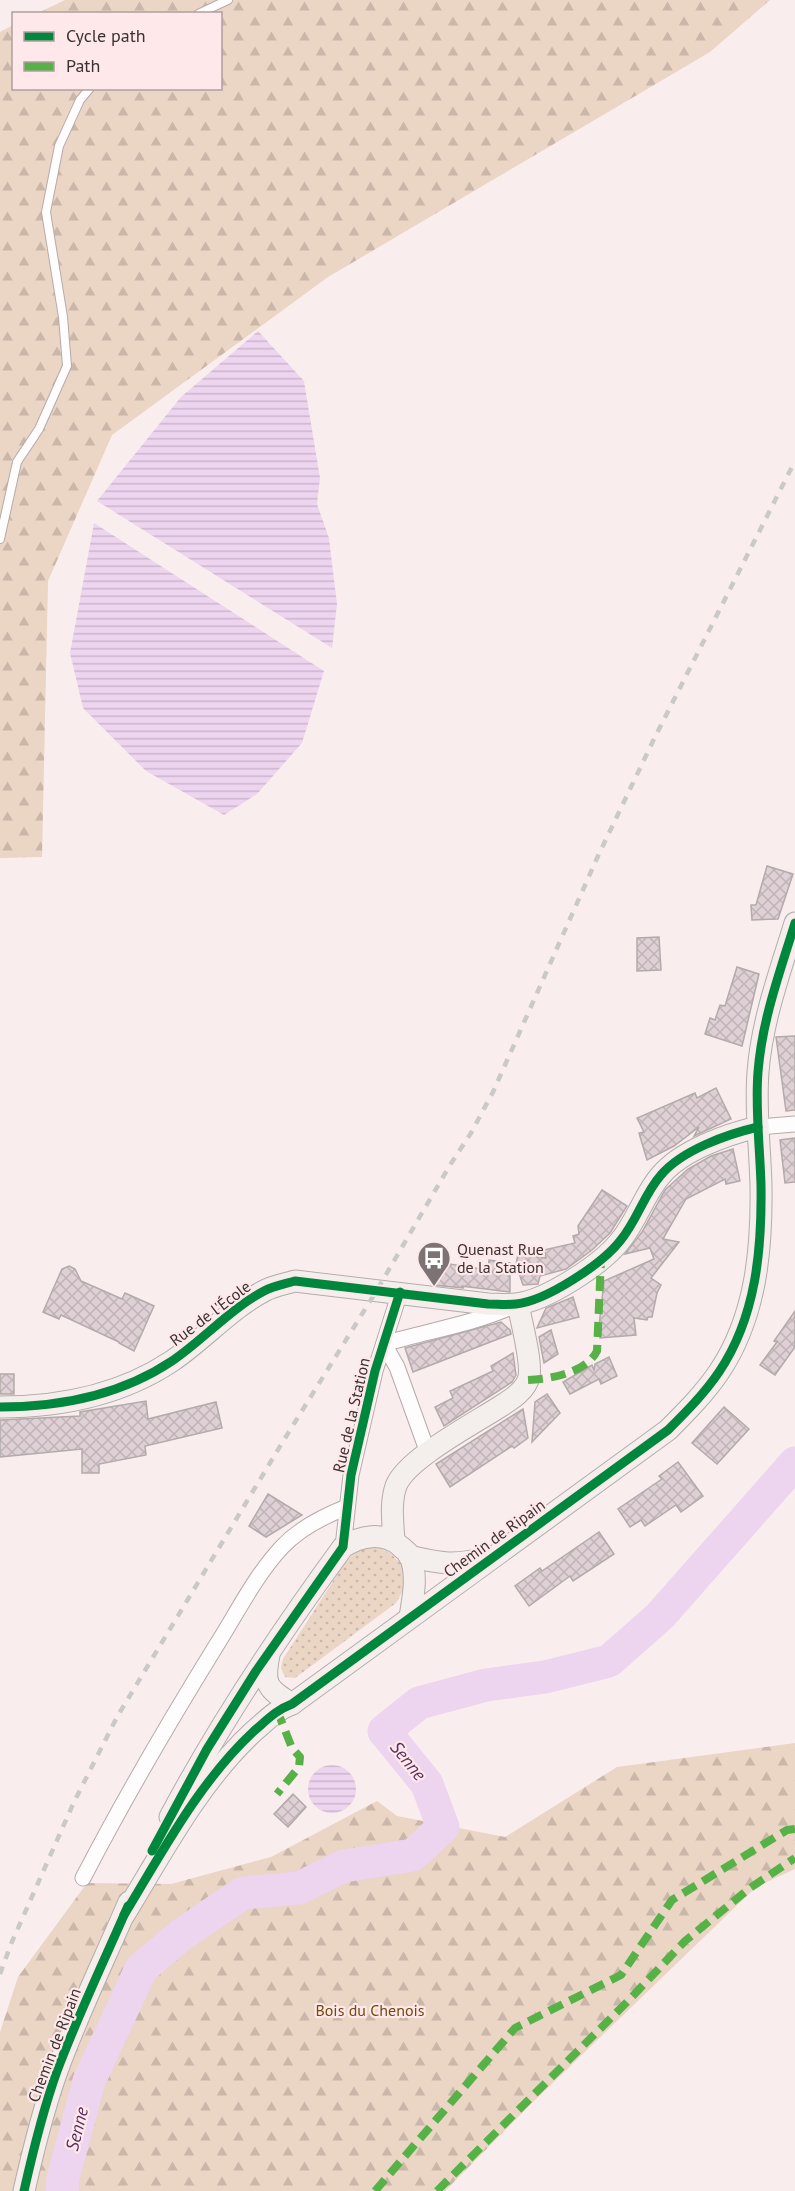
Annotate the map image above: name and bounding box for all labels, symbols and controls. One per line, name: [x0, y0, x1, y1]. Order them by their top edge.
legend: [12, 12, 222, 90]
text: Cycle path: [66, 24, 146, 47]
text: Path: [66, 54, 100, 77]
place label: Quenast Rue de la Station: [457, 1239, 544, 1277]
bus stop icon: Quenast Rue de la Station: [416, 1240, 452, 1287]
street label: Rue de l'École: [166, 1276, 254, 1350]
street label: Rue de la Station: [328, 1356, 374, 1474]
street label: Chemin de Ripain: [439, 1494, 549, 1582]
water label: Senne: [385, 1736, 432, 1786]
street label: Chemin de Ripain: [23, 1985, 85, 2105]
park label: Bois du Chenois: [315, 2000, 425, 2020]
water label: Senne: [60, 2104, 93, 2153]

